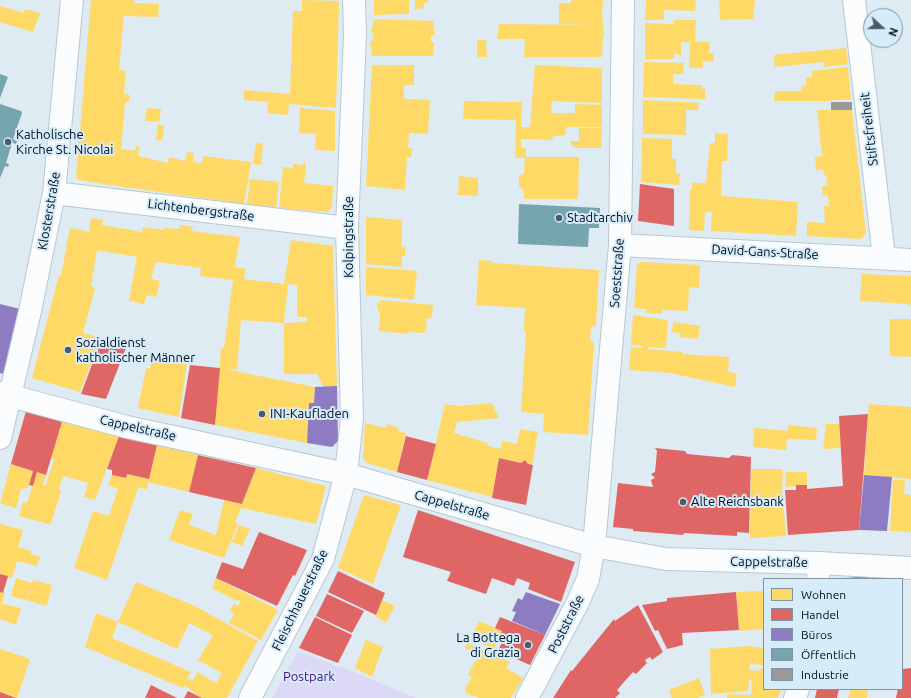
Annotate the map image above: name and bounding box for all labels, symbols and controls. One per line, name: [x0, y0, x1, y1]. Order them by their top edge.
north arrow: [863, 8, 903, 48]
text: N: [886, 26, 900, 38]
street label: Stiftsfreiheit: [857, 91, 881, 167]
place label: Katholische Kirche St. Nicolai: [16, 127, 113, 158]
marker: Katholische Kirche St. Nicolai: [3, 137, 13, 147]
street label: Klosterstraße: [34, 171, 64, 251]
street label: Lichtenbergstraße: [147, 196, 255, 224]
street label: Kolpingstraße: [341, 196, 357, 278]
place label: Stadtarchiv: [567, 210, 633, 226]
marker: Stadtarchiv: [554, 213, 564, 223]
street label: Soeststraße: [607, 238, 627, 308]
street label: David-Gans-Straße: [711, 241, 819, 263]
place label: Sozialdienst katholischer Männer: [76, 335, 195, 366]
marker: Sozialdienst katholischer Männer: [63, 345, 73, 355]
place label: INI-Kaufladen: [270, 406, 349, 422]
marker: INI-Kaufladen: [257, 409, 267, 419]
street label: Cappelstraße: [98, 412, 178, 444]
street label: Cappelstraße: [412, 487, 492, 523]
place label: Alte Reichsbank: [691, 494, 784, 510]
marker: Alte Reichsbank: [678, 497, 688, 507]
street label: Fleischhauerstraße: [269, 547, 331, 653]
street label: Cappelstraße: [730, 554, 808, 570]
legend: [763, 578, 903, 690]
text: Wohnen: [801, 588, 846, 601]
street label: Poststraße: [545, 592, 587, 656]
text: Handel: [801, 608, 839, 621]
text: Büros: [801, 628, 832, 641]
place label: La Bottega di Grazia: [456, 630, 520, 661]
marker: La Bottega di Grazia: [523, 640, 533, 650]
text: Öffentlich: [801, 648, 856, 661]
text: Industrie: [801, 668, 849, 681]
park label: Postpark: [283, 669, 335, 685]

